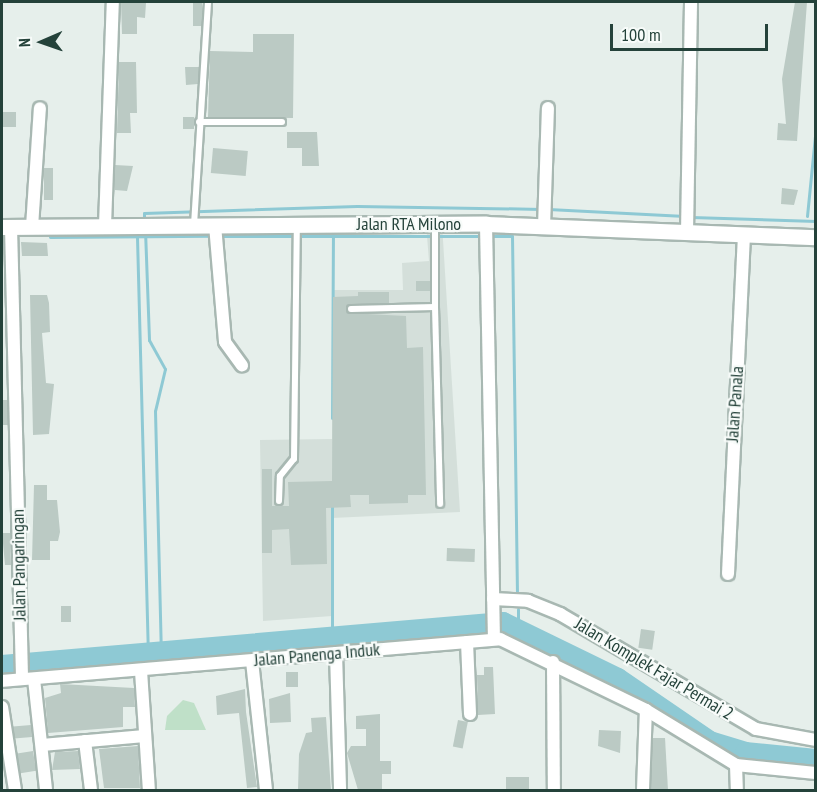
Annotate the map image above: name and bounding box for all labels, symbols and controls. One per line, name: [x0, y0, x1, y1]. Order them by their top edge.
north arrow: [12, 12, 72, 72]
scale bar: [613, 12, 770, 50]
text: 100 m: [621, 23, 661, 46]
text: N: [14, 38, 34, 47]
street label: Jalan RTA Milono: [357, 213, 461, 235]
street label: Jalan Panala: [722, 365, 748, 443]
street label: Jalan Pangaringan: [7, 509, 31, 621]
street label: Jalan Komplek Fajar Permai 2: [571, 613, 737, 725]
street label: Jalan Panenga Induk: [253, 639, 381, 671]

